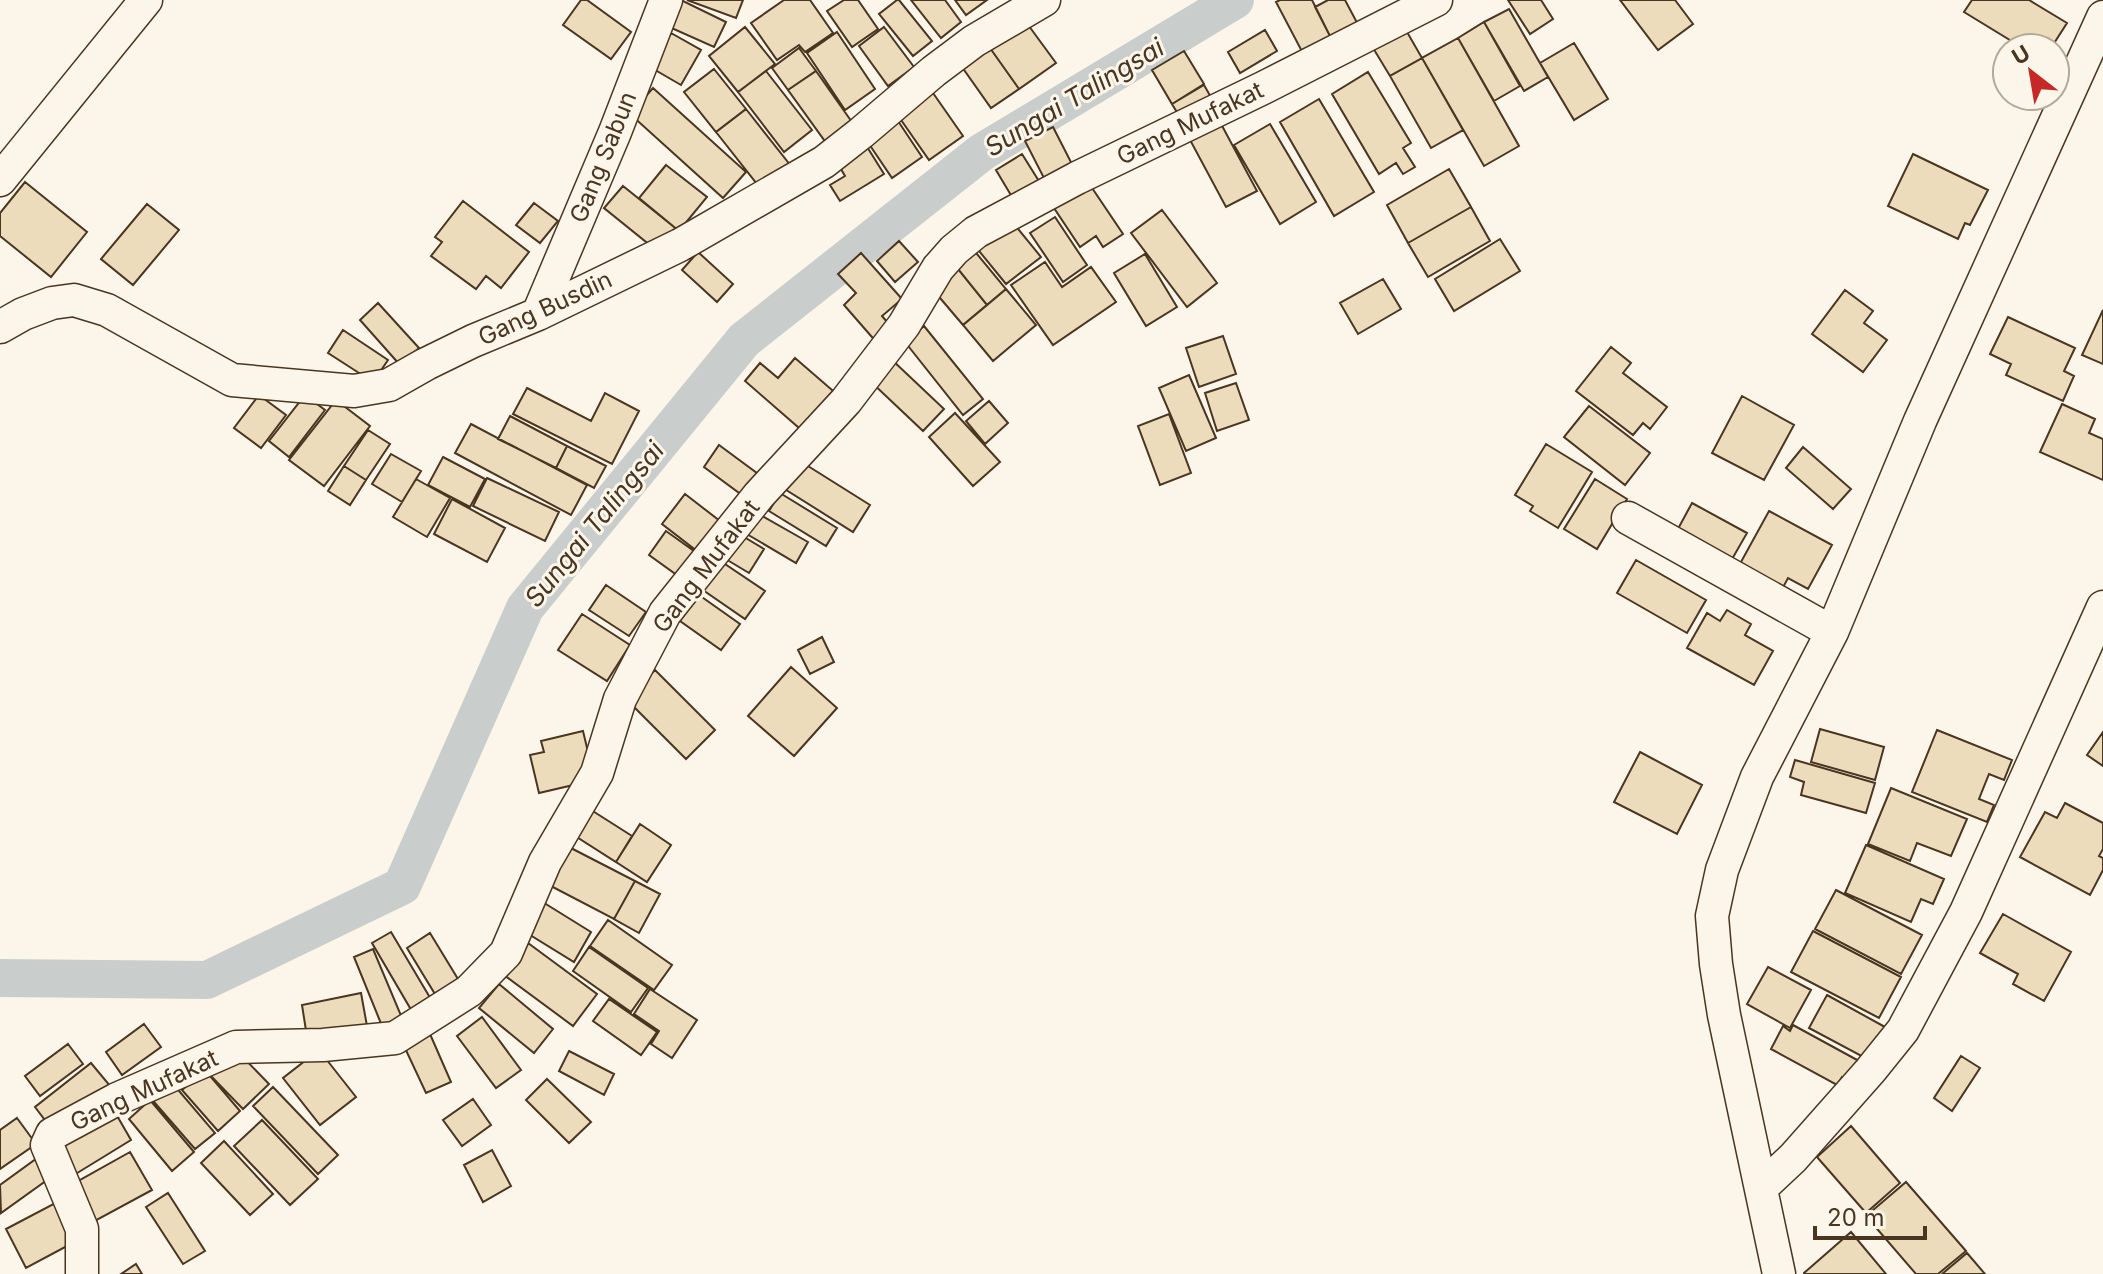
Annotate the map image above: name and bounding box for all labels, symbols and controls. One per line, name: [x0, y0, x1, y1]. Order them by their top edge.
water label: Sungai Talingsai: [979, 31, 1170, 163]
north arrow: [1991, 32, 2071, 112]
text: U: [2007, 40, 2034, 70]
street label: Gang Mufakat: [1112, 75, 1268, 171]
street label: Gang Sabun: [564, 87, 642, 227]
street label: Gang Busdin: [473, 264, 617, 352]
water label: Sungai Talingsai: [518, 435, 671, 613]
street label: Gang Mufakat: [646, 494, 766, 638]
street label: Gang Mufakat: [66, 1043, 222, 1137]
scale bar: [1815, 1190, 1925, 1240]
text: 20 m: [1827, 1203, 1885, 1232]

